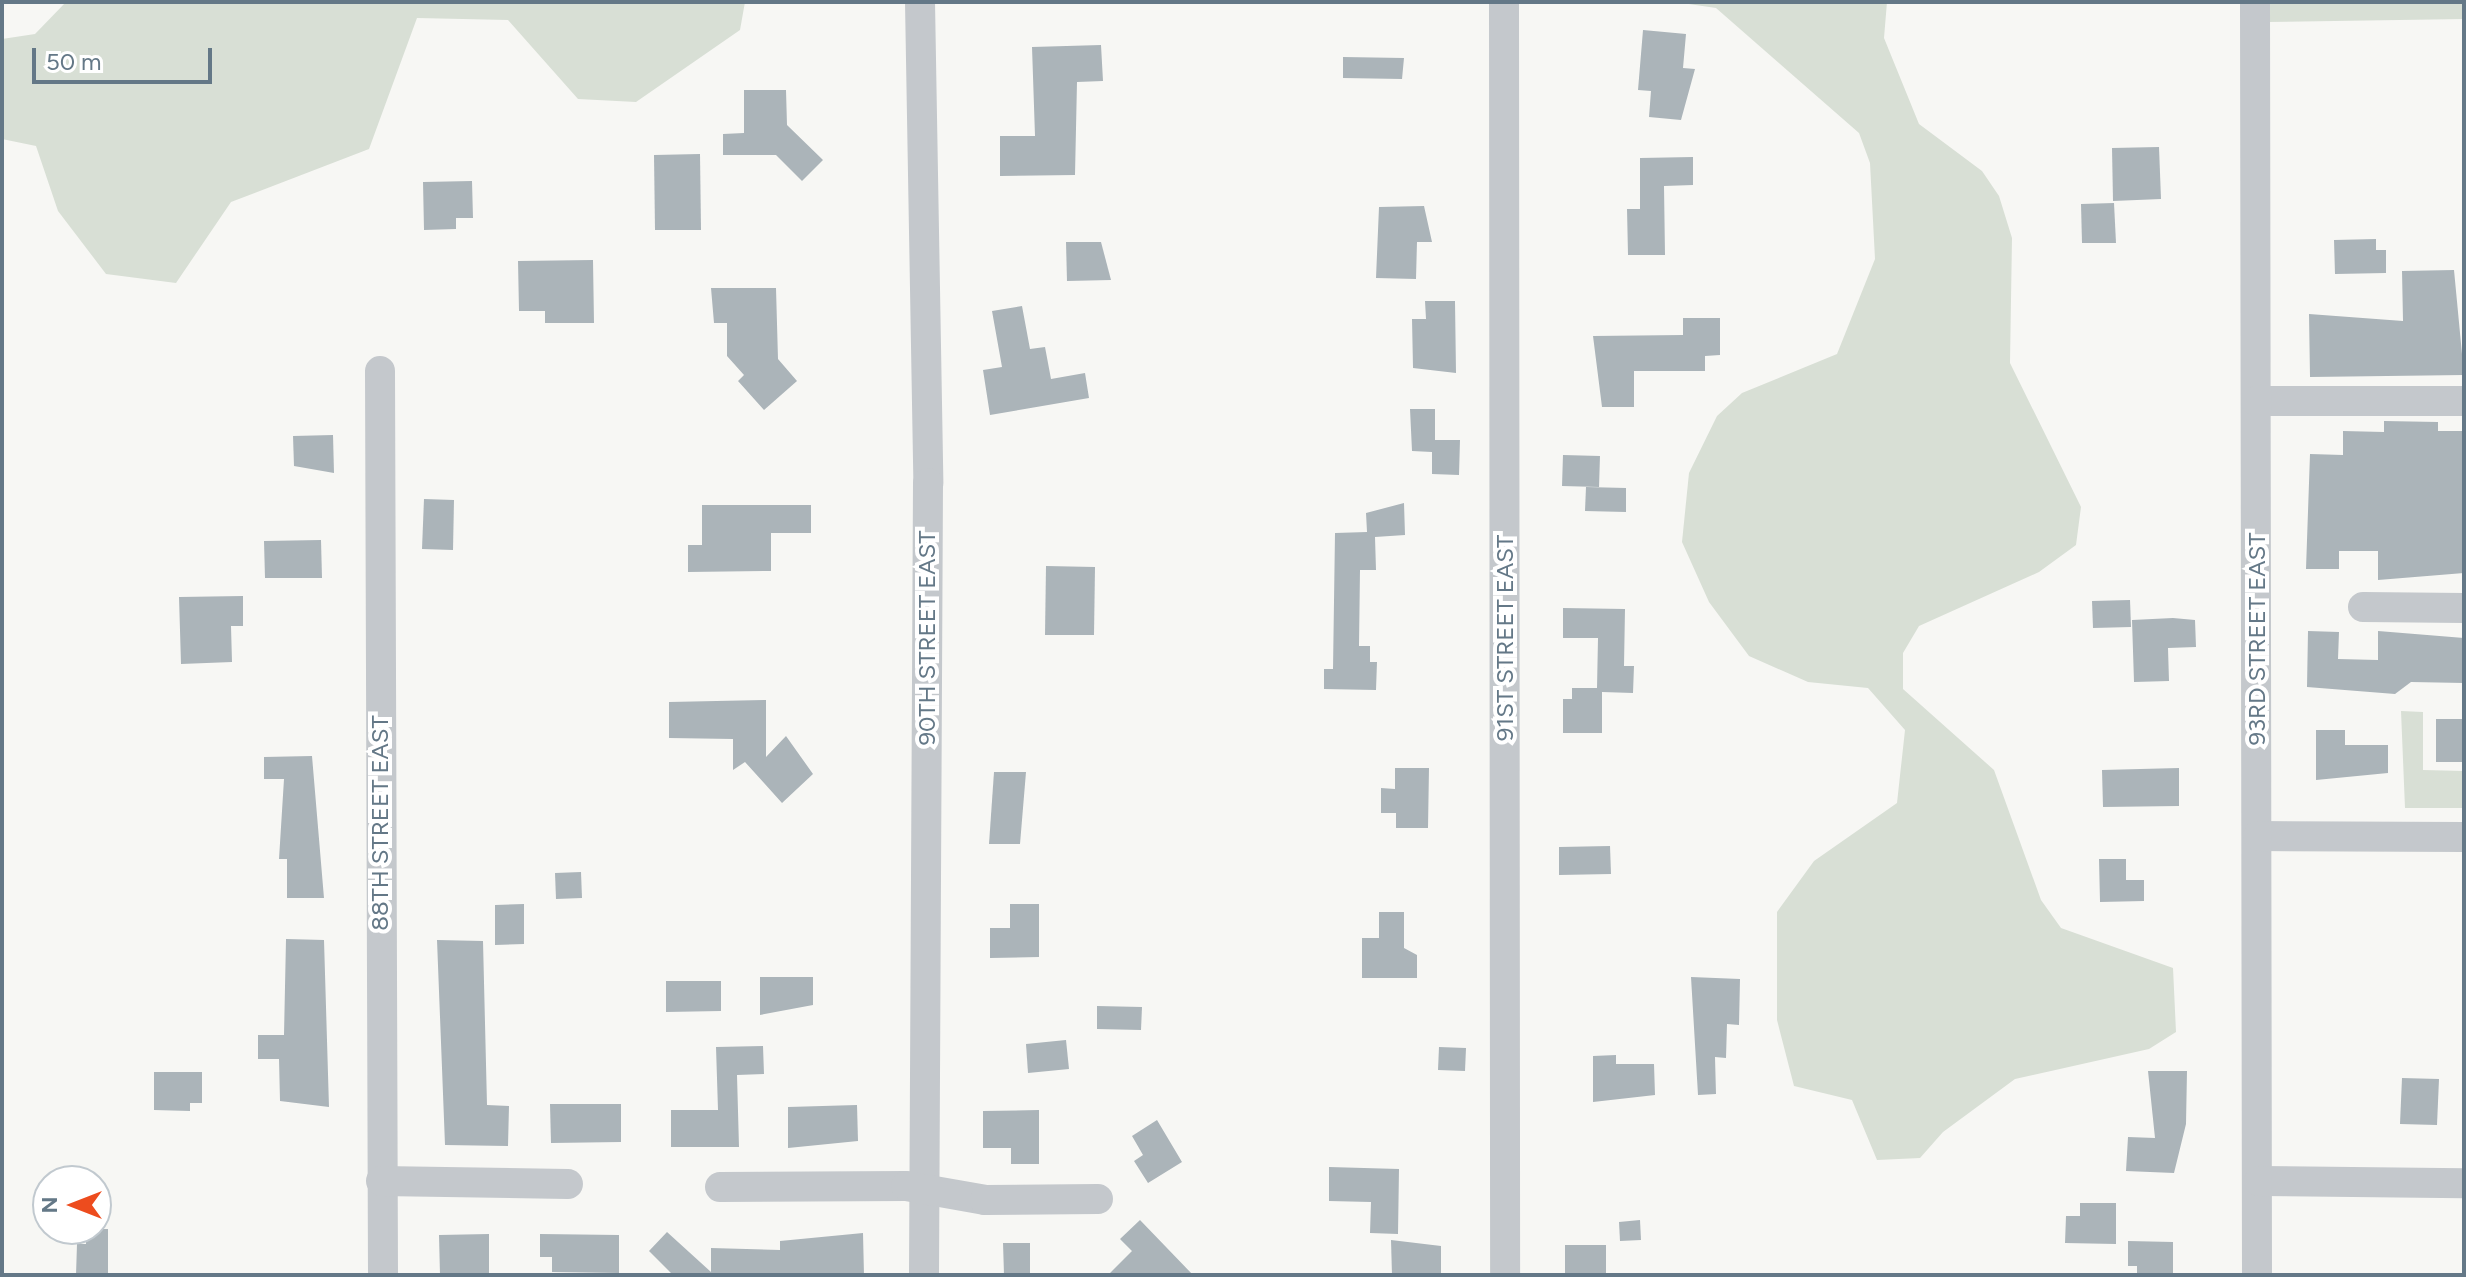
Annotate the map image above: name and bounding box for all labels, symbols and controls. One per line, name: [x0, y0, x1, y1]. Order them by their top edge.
scale bar: [36, 32, 216, 82]
text: 50 m: [46, 47, 102, 76]
street label: 90TH STREET EAST: [913, 530, 941, 746]
street label: 93RD STREET EAST: [2243, 532, 2271, 746]
street label: 91ST STREET EAST: [1491, 535, 1519, 741]
street label: 88TH STREET EAST: [366, 715, 394, 931]
north arrow: [32, 1165, 112, 1245]
text: N: [36, 1197, 63, 1214]

